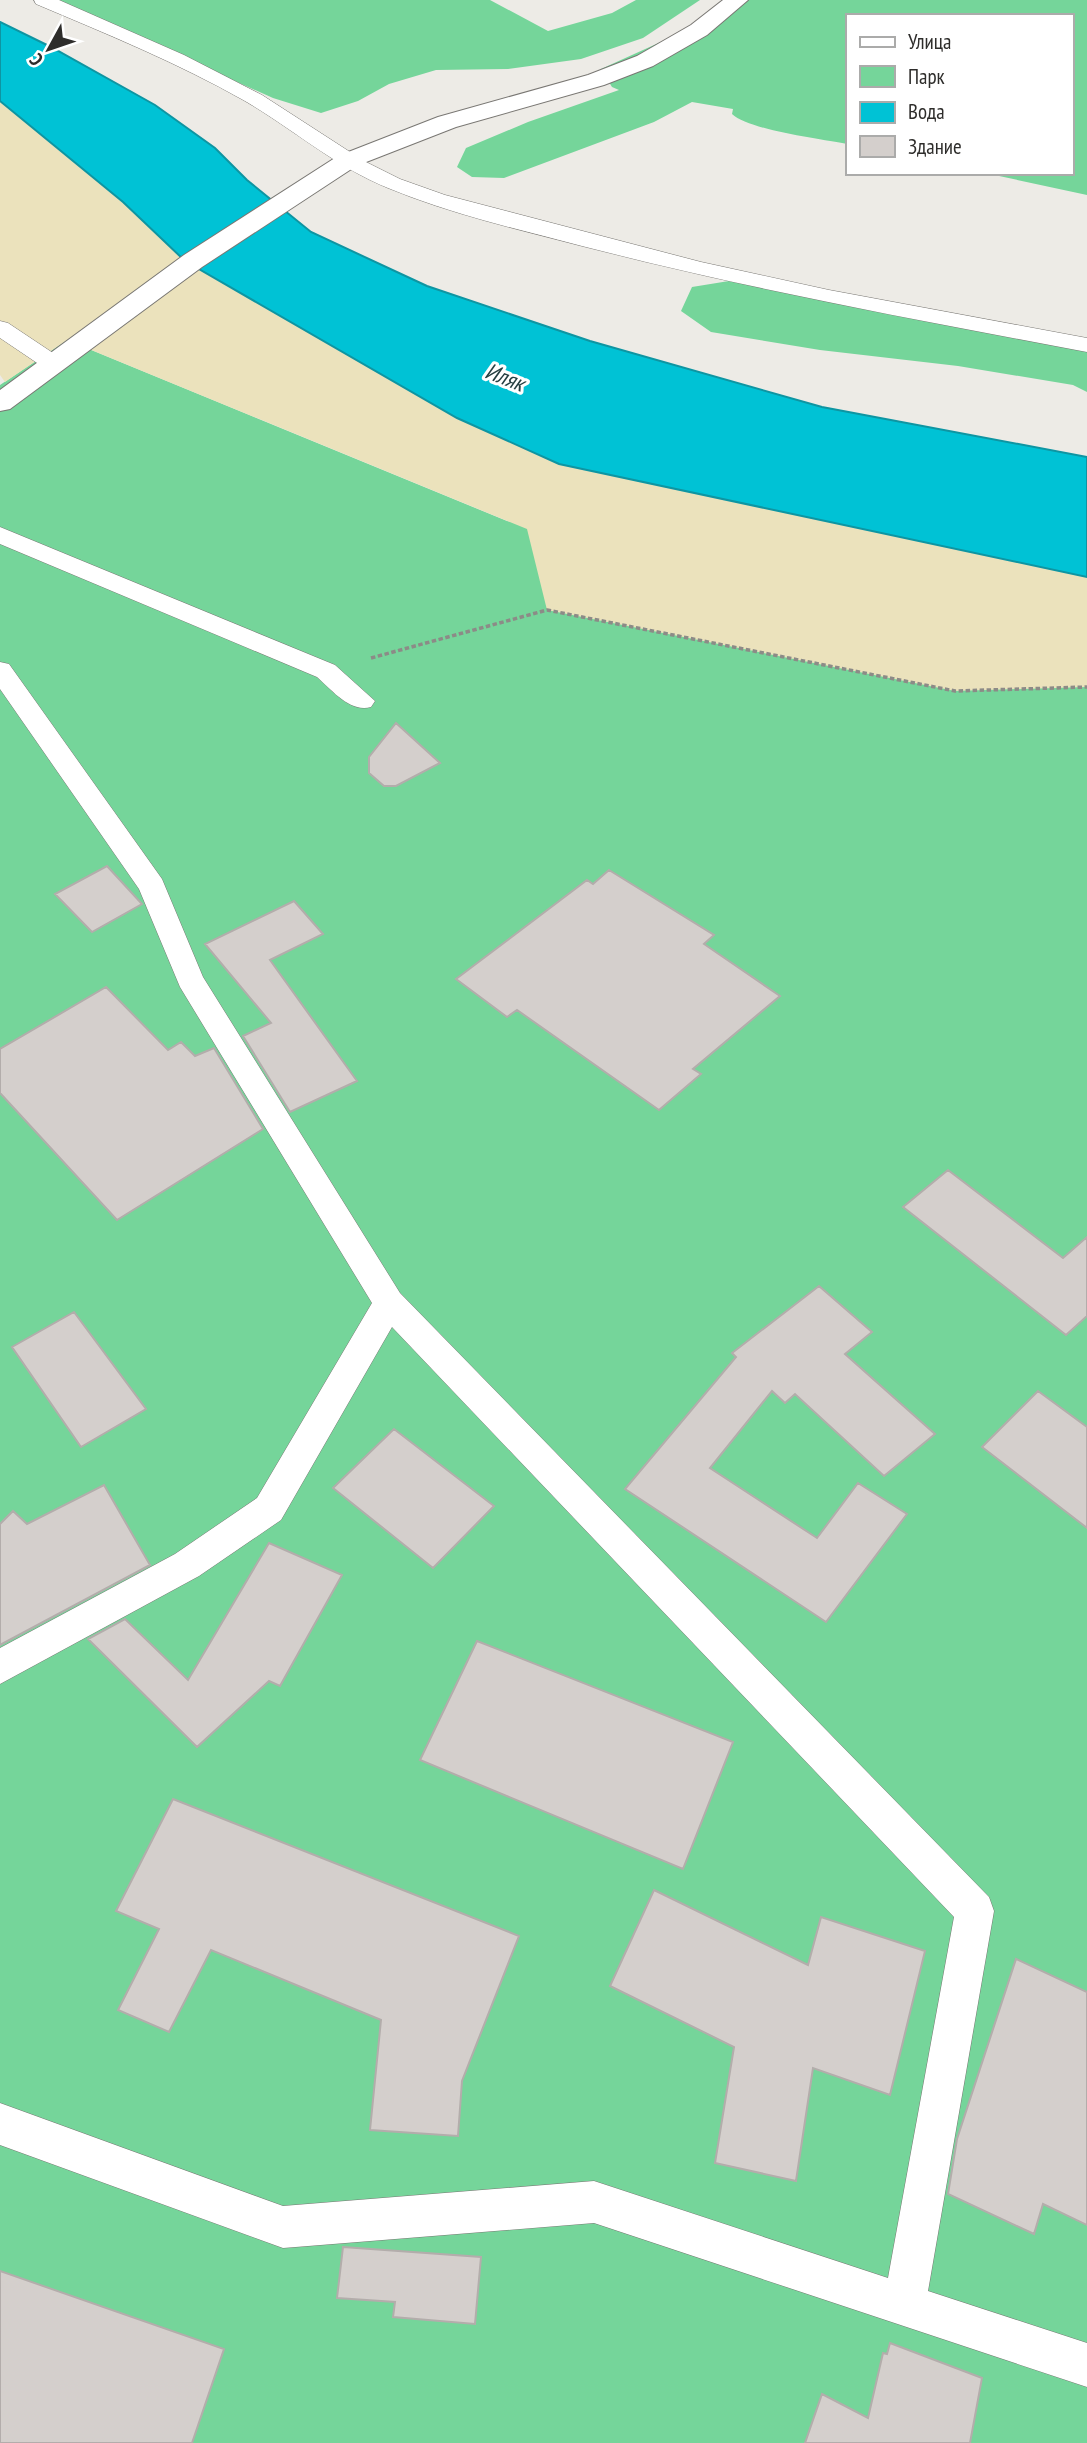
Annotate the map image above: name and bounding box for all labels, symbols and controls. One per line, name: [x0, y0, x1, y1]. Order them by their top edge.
north arrow: [14, 14, 84, 84]
legend: [846, 14, 1073, 175]
text: Улица: [908, 28, 951, 55]
text: С: [24, 49, 48, 71]
text: Парк: [908, 63, 945, 90]
text: Вода: [908, 98, 945, 125]
text: Здание: [908, 133, 962, 160]
water label: Иляк: [481, 356, 532, 398]

